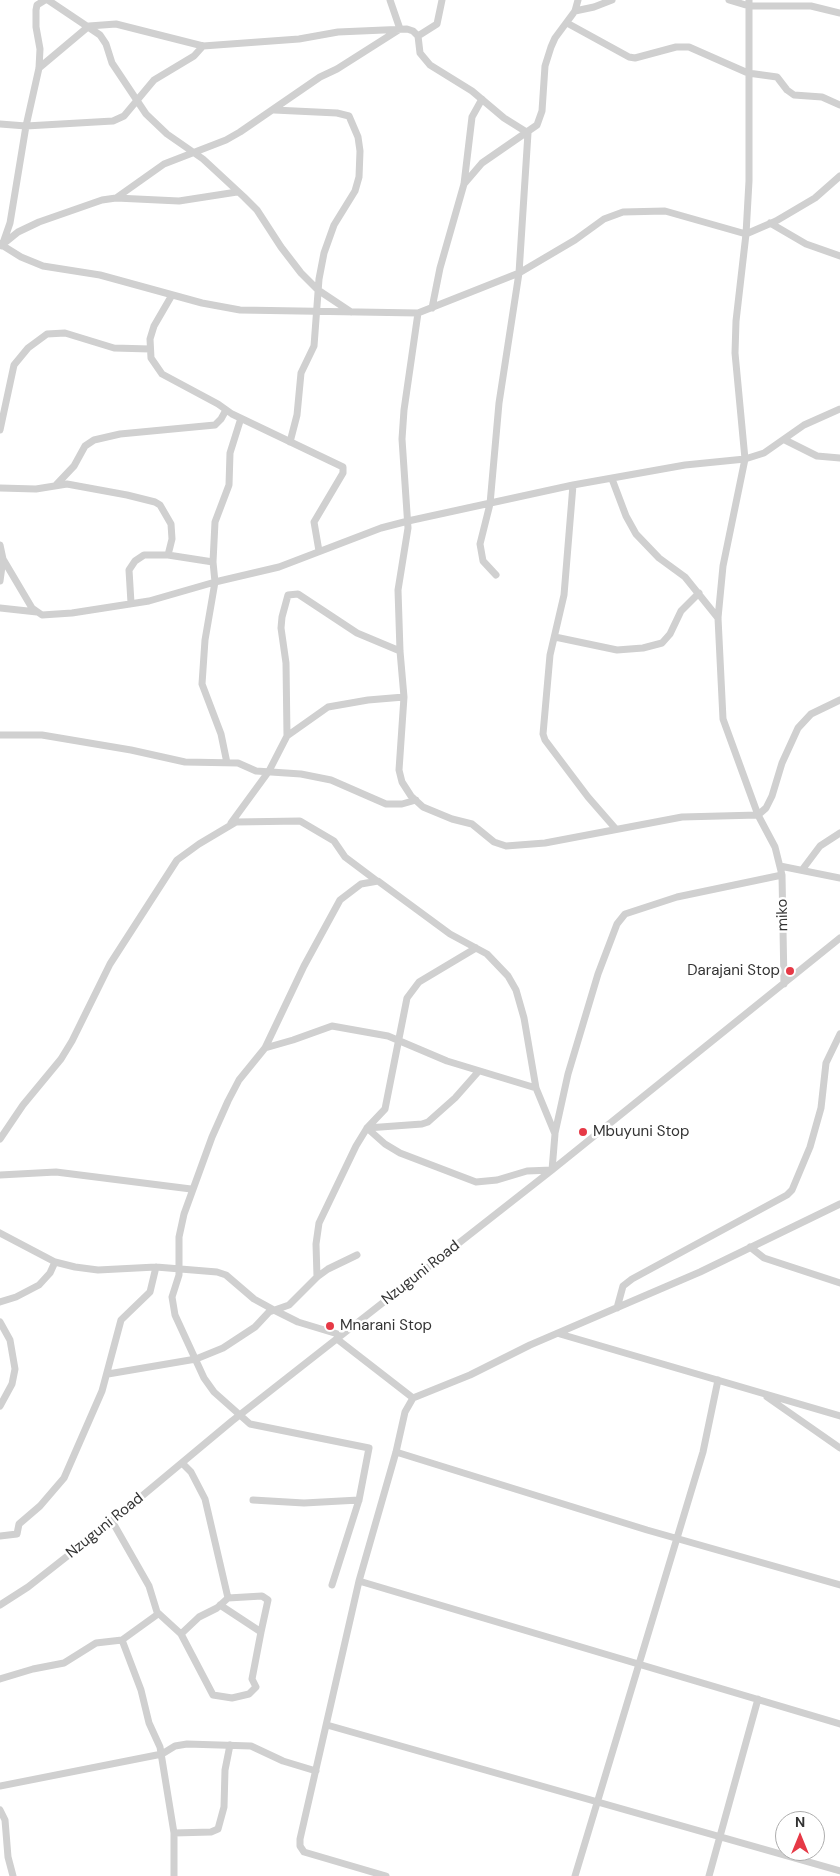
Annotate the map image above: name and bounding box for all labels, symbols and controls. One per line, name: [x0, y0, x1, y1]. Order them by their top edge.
street label: miko: [774, 898, 792, 932]
place label: Darajani Stop: [687, 962, 780, 980]
marker: Darajani Stop: [784, 965, 796, 977]
place label: Mbuyuni Stop: [593, 1123, 689, 1141]
marker: Mbuyuni Stop: [577, 1126, 589, 1138]
street label: Nzuguni Road: [378, 1237, 464, 1309]
place label: Mnarani Stop: [340, 1317, 432, 1335]
marker: Mnarani Stop: [324, 1320, 336, 1332]
street label: Nzuguni Road: [63, 1489, 147, 1563]
north arrow: [775, 1811, 825, 1861]
text: N: [795, 1813, 805, 1831]

